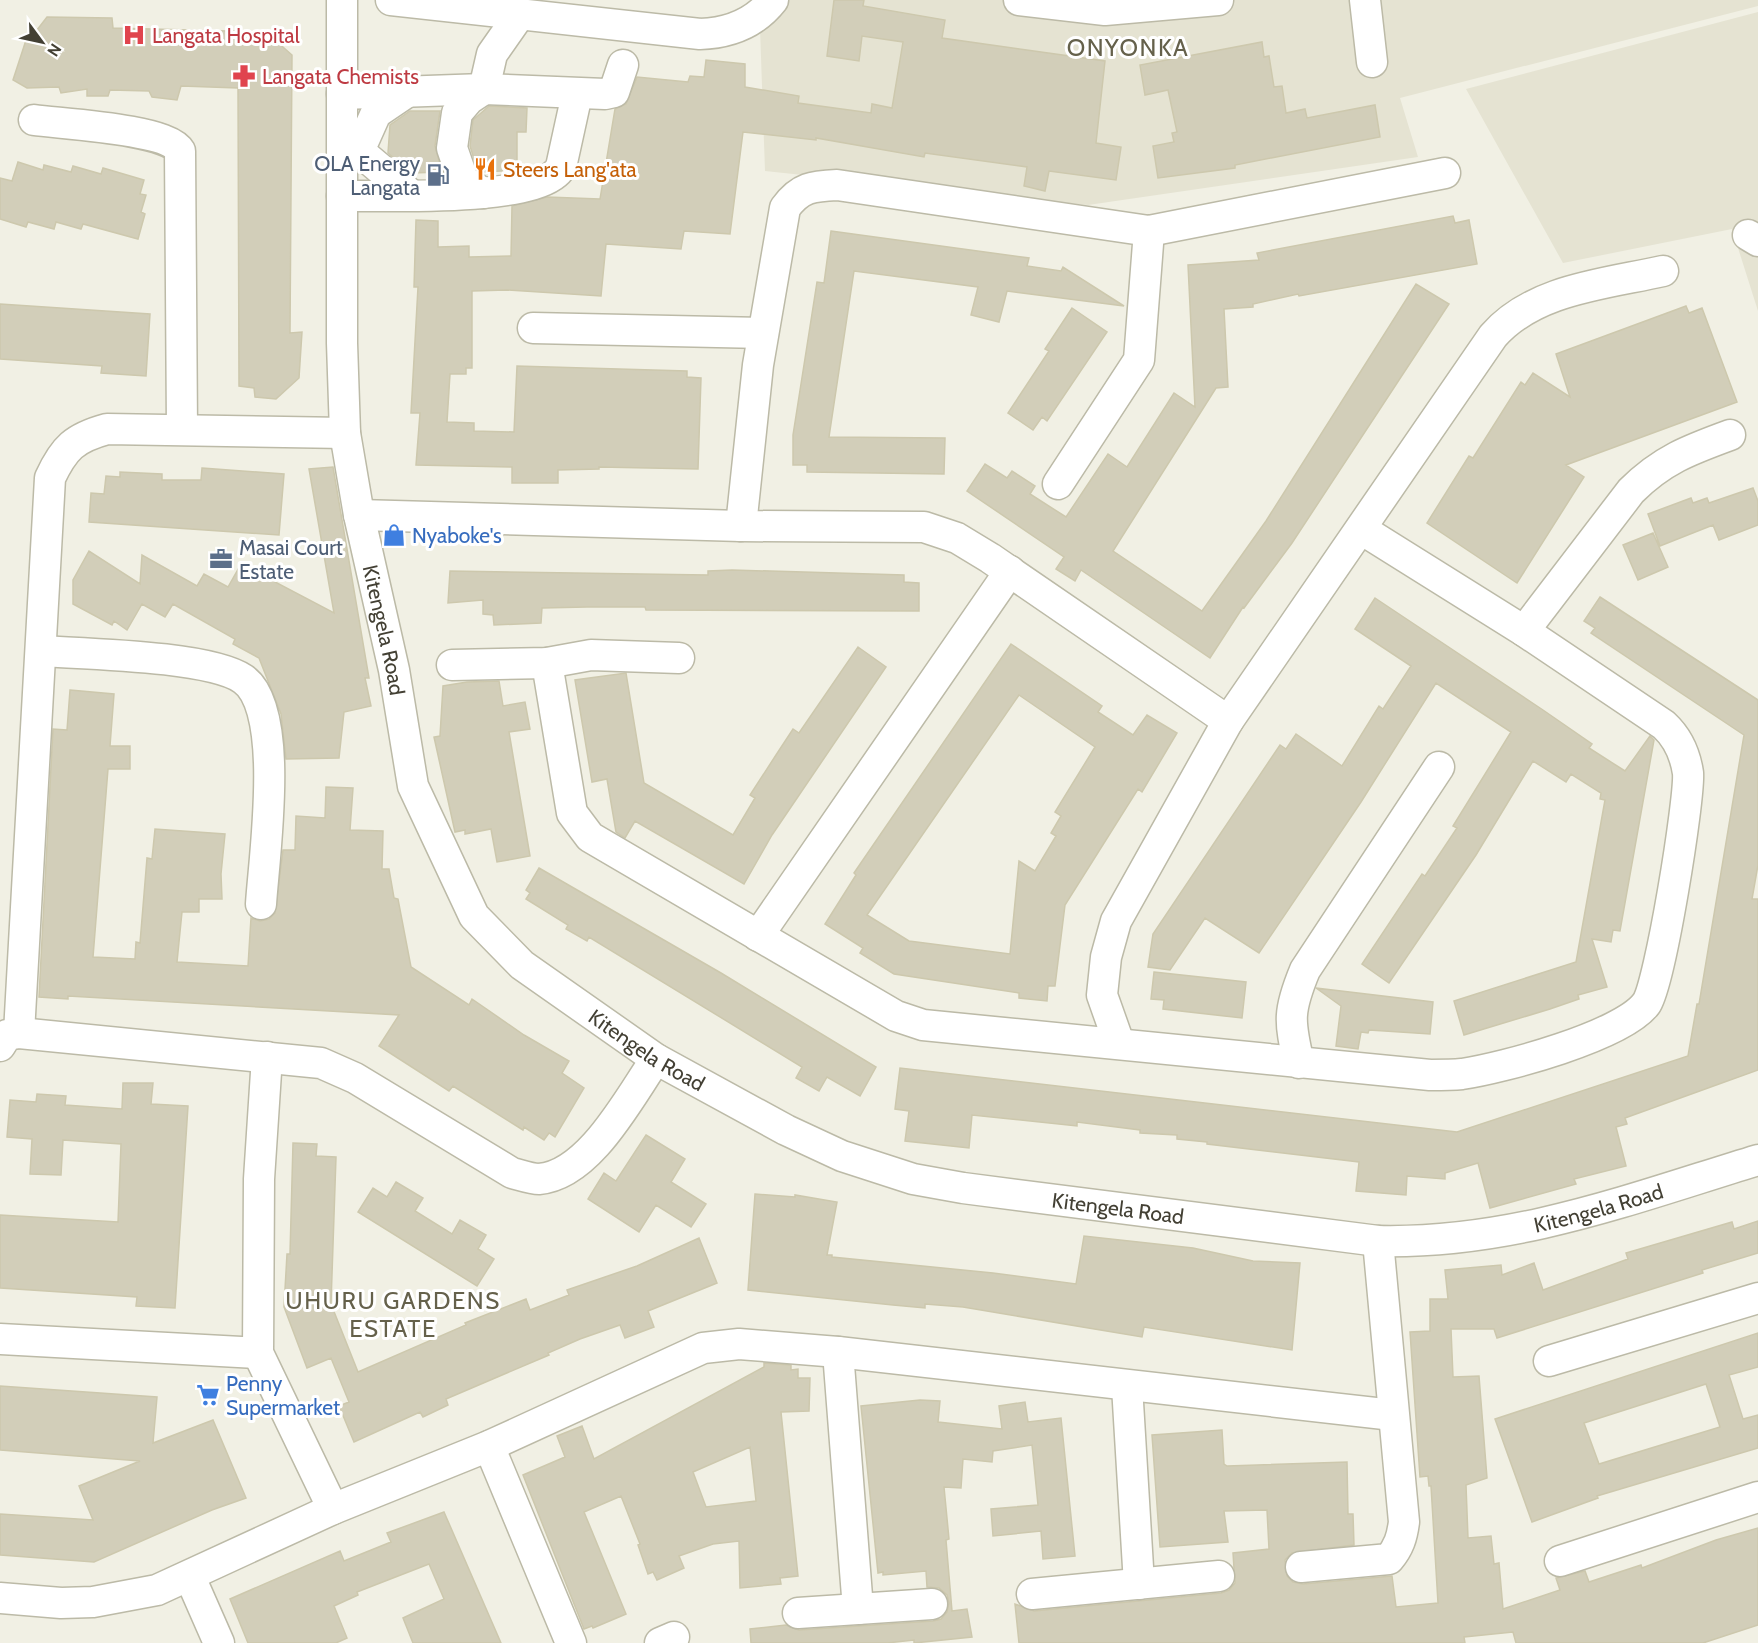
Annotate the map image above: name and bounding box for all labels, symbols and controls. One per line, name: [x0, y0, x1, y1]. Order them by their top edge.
north arrow: [12, 12, 72, 72]
hospital icon: Langata Hospital: [121, 22, 147, 48]
place label: Langata Hospital: [152, 23, 300, 48]
district label: ONYONKA: [1067, 33, 1189, 62]
text: N: [43, 40, 65, 60]
pharmacy icon: Langata Chemists: [231, 63, 257, 89]
place label: Langata Chemists: [262, 64, 419, 89]
place label: OLA Energy Langata: [314, 151, 420, 200]
restaurant icon: Steers Lang'ata: [472, 156, 498, 182]
place label: Steers Lang'ata: [503, 157, 637, 182]
fuel station icon: OLA Energy Langata: [425, 162, 451, 188]
shop icon: Nyaboke's: [381, 522, 407, 548]
place label: Nyaboke's: [412, 523, 502, 548]
place label: Masai Court Estate: [239, 535, 343, 584]
office icon: Masai Court Estate: [208, 546, 234, 572]
street label: Kitengela Road: [358, 562, 410, 697]
street label: Kitengela Road: [584, 1003, 709, 1096]
street label: Kitengela Road: [1531, 1178, 1666, 1237]
street label: Kitengela Road: [1050, 1187, 1185, 1229]
district label: UHURU GARDENS ESTATE: [285, 1286, 501, 1343]
place label: Penny Supermarket: [226, 1371, 340, 1420]
supermarket icon: Penny Supermarket: [195, 1382, 221, 1408]

